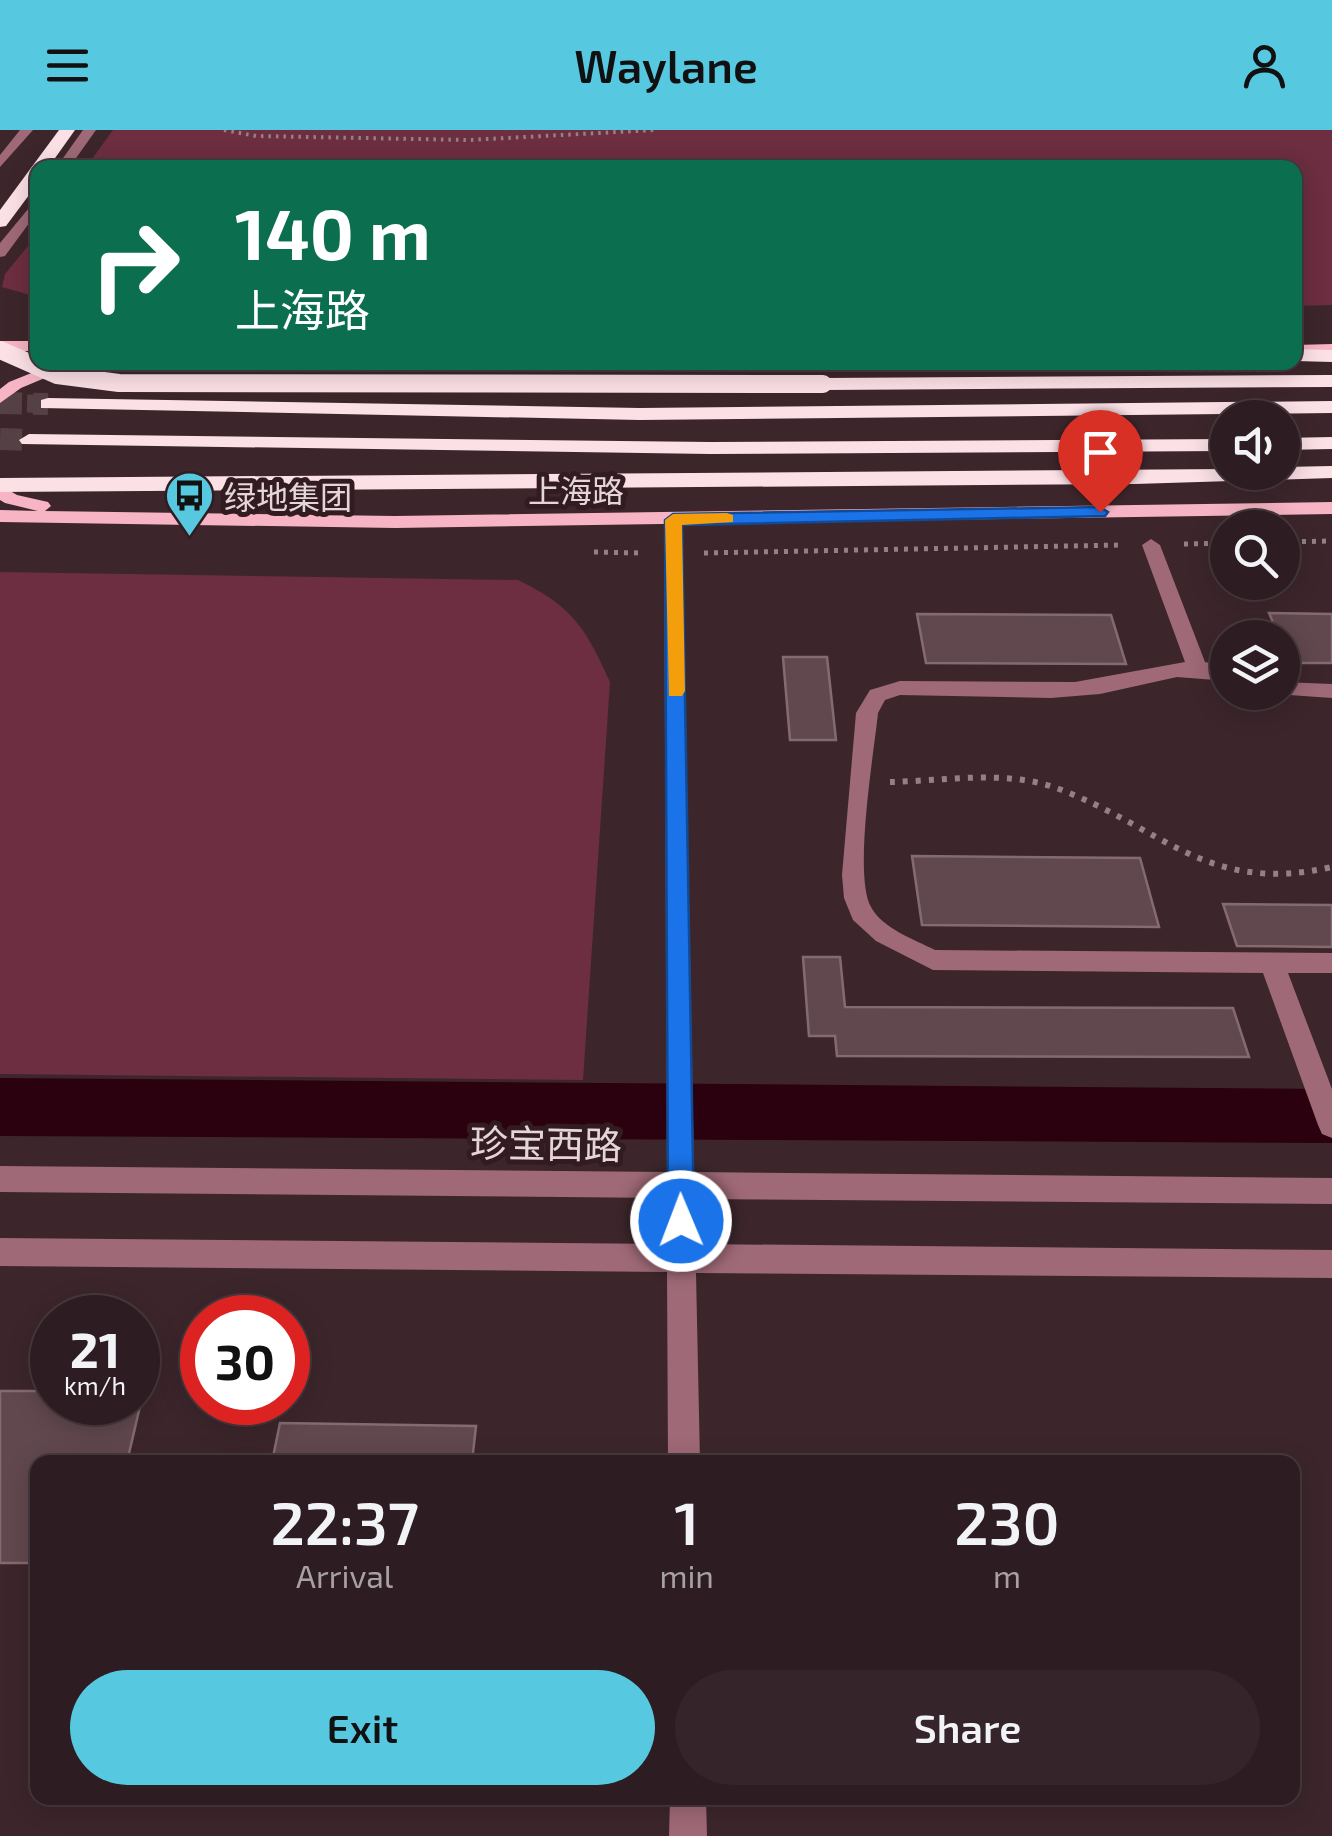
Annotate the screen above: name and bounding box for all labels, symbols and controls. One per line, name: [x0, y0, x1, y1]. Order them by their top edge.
icon: menu: [40, 38, 95, 93]
text: Waylane: [574, 38, 758, 92]
icon: person: [1237, 38, 1292, 93]
text: 140 m: [235, 190, 431, 274]
icon: right: [70, 200, 200, 330]
text: 上海路: [235, 282, 370, 336]
map controls: [1210, 400, 1300, 710]
button: sound: [1210, 400, 1300, 490]
pin: [1058, 410, 1143, 513]
icon: arrive: [1073, 425, 1128, 480]
bus stop icon: 绿地集团: [163, 470, 215, 538]
street label: 上海路: [528, 471, 624, 509]
place label: 绿地集团: [224, 477, 352, 515]
button: search: [1210, 510, 1300, 600]
button: layers: [1210, 620, 1300, 710]
street label: 珍宝西路: [470, 1119, 622, 1167]
position arrow: [629, 1169, 733, 1273]
speed limit sign: 30: [180, 1295, 310, 1425]
text: 21: [70, 1318, 120, 1378]
text: km/h: [64, 1370, 126, 1400]
text: 22:37: [270, 1485, 419, 1557]
text: 1: [674, 1485, 699, 1557]
text: 230: [954, 1485, 1060, 1557]
text: Arrival: [296, 1556, 393, 1594]
text: min: [659, 1556, 714, 1594]
text: m: [993, 1556, 1021, 1594]
button: Exit: [70, 1670, 655, 1785]
button: Share: [675, 1670, 1260, 1785]

